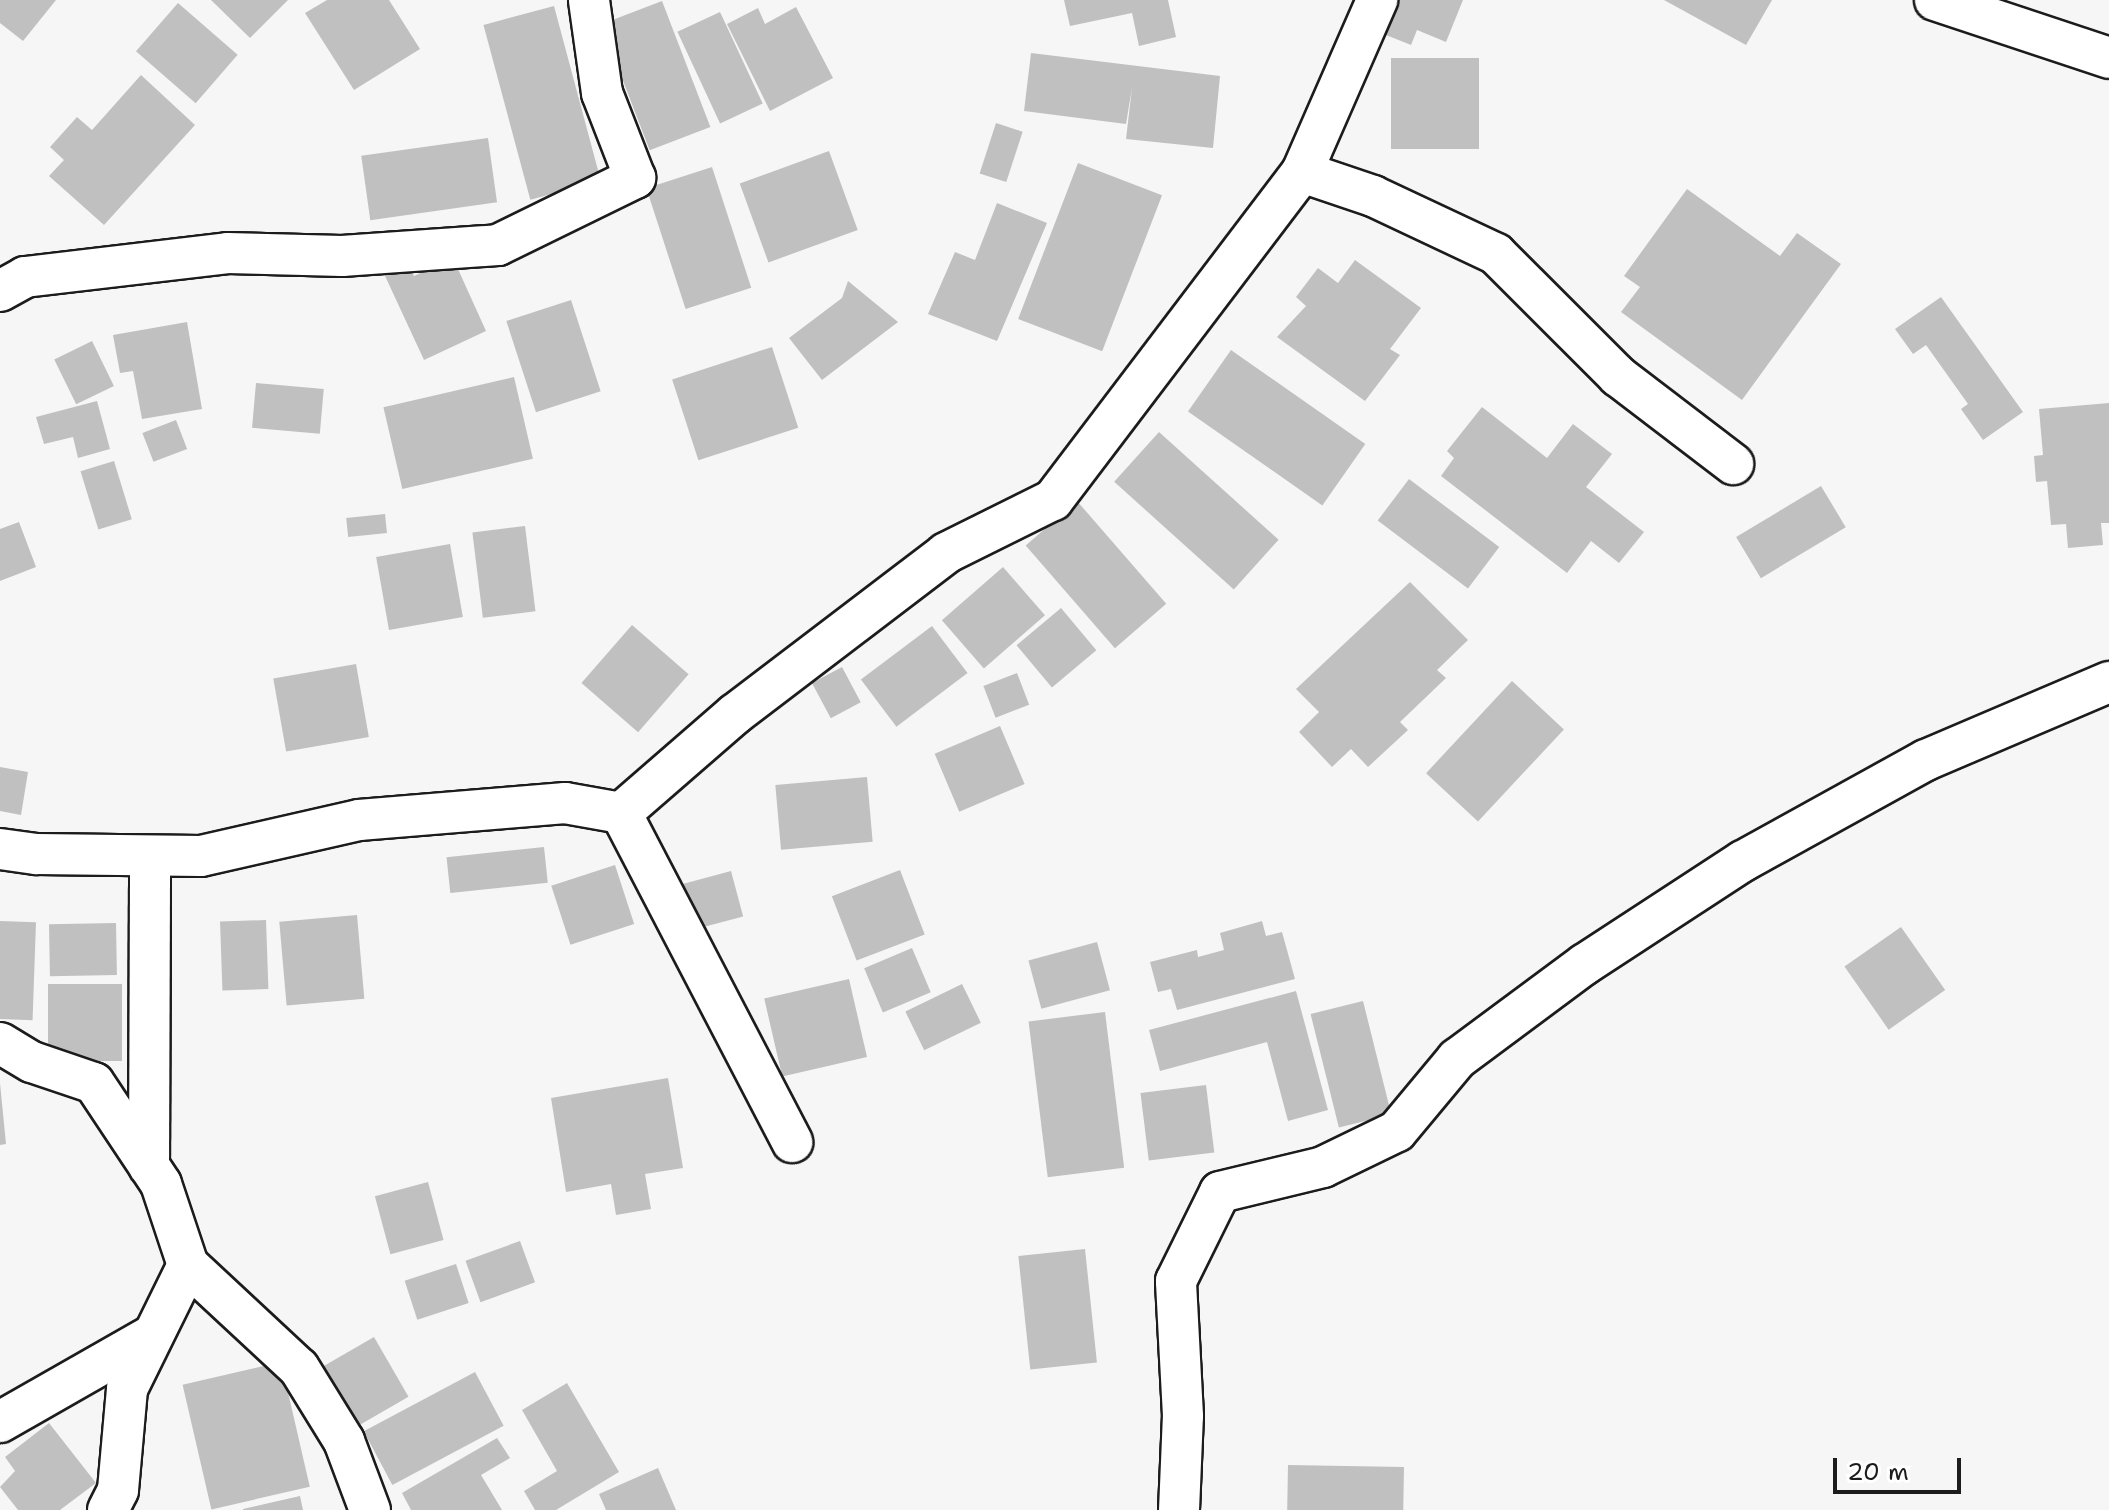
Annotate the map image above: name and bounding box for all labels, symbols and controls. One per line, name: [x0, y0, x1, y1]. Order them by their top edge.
scale bar: [1837, 1442, 1965, 1492]
text: 20 m: [1847, 1456, 1909, 1488]

